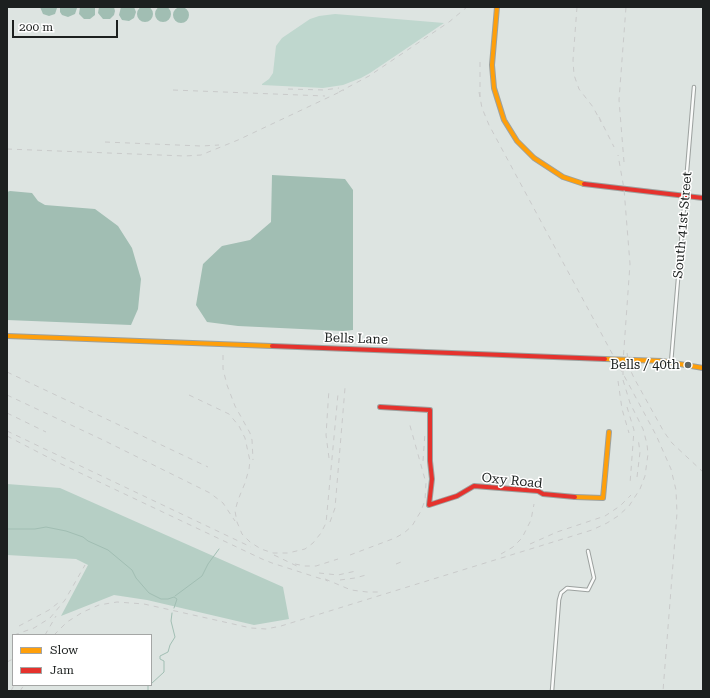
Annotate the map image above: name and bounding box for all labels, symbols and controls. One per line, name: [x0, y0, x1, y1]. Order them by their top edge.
scale bar: [14, 12, 120, 38]
text: 200 m: [19, 20, 53, 34]
street label: South 41st Street: [671, 171, 695, 279]
street label: Bells Lane: [324, 330, 388, 348]
place label: Bells / 40th: [610, 357, 680, 373]
marker: Bells / 40th: [683, 360, 693, 370]
street label: Oxy Road: [481, 470, 543, 492]
legend: [12, 634, 152, 686]
text: Slow: [50, 643, 78, 657]
text: Jam: [50, 663, 74, 677]

